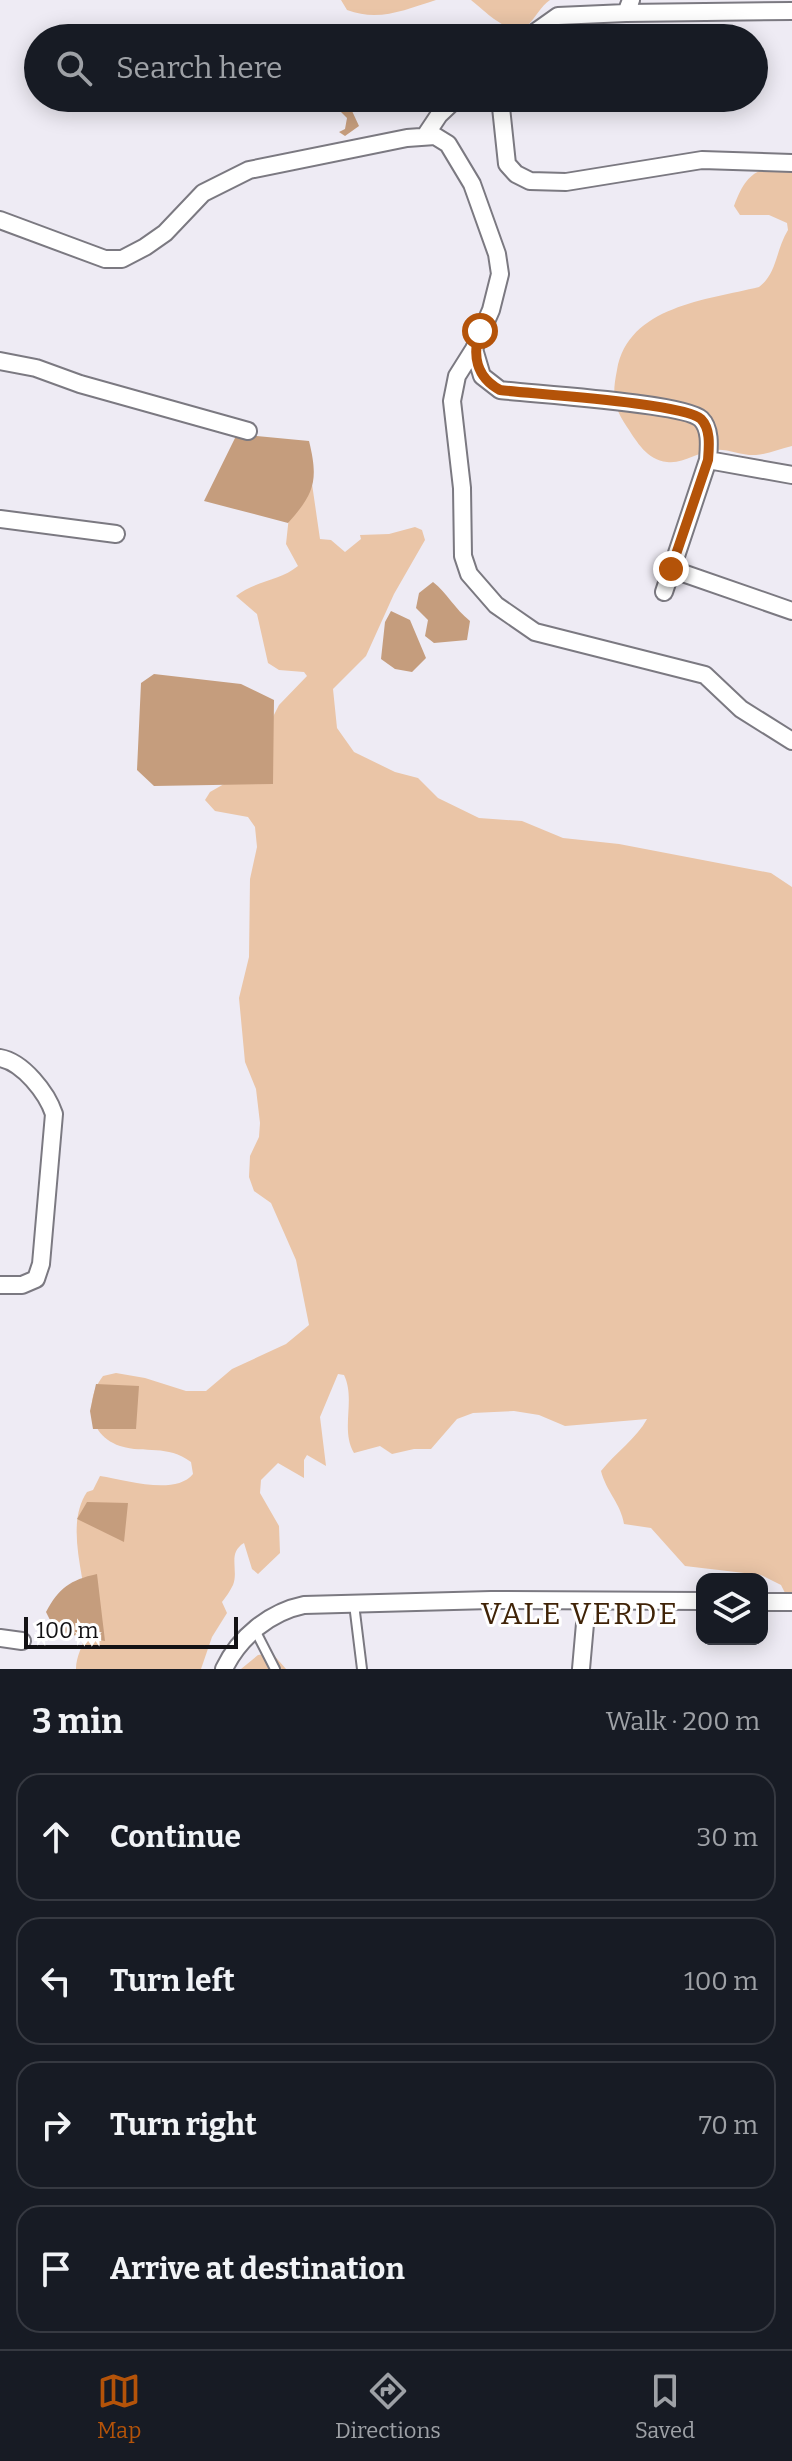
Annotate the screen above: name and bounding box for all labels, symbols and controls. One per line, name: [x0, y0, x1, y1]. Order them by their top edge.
search box: [24, 24, 768, 112]
icon: search: [52, 46, 96, 90]
text: Search here: [116, 50, 283, 86]
route start: [462, 313, 498, 349]
route end: [653, 551, 689, 587]
map controls: [696, 1573, 768, 1645]
button: layers: [696, 1573, 768, 1645]
district label: VALE VERDE: [481, 1596, 679, 1632]
scale bar: [24, 1613, 238, 1649]
text: 100 m: [36, 1617, 99, 1644]
text: 3 min: [32, 1701, 123, 1742]
text: Walk · 200 m: [606, 1706, 760, 1737]
icon: ahead: [34, 1815, 78, 1859]
text: Continue: [110, 1819, 241, 1855]
text: 30 m: [697, 1822, 758, 1853]
icon: left: [34, 1959, 78, 2003]
text: Turn left: [110, 1963, 235, 1999]
text: 100 m: [684, 1966, 758, 1997]
icon: right: [34, 2103, 78, 2147]
text: Turn right: [110, 2107, 257, 2143]
text: 70 m: [699, 2110, 758, 2141]
icon: arrive: [34, 2247, 78, 2291]
text: Arrive at destination: [110, 2251, 405, 2287]
tab: Map: [97, 2369, 141, 2444]
tab: Directions: [335, 2369, 441, 2444]
tab: Saved: [635, 2369, 695, 2444]

